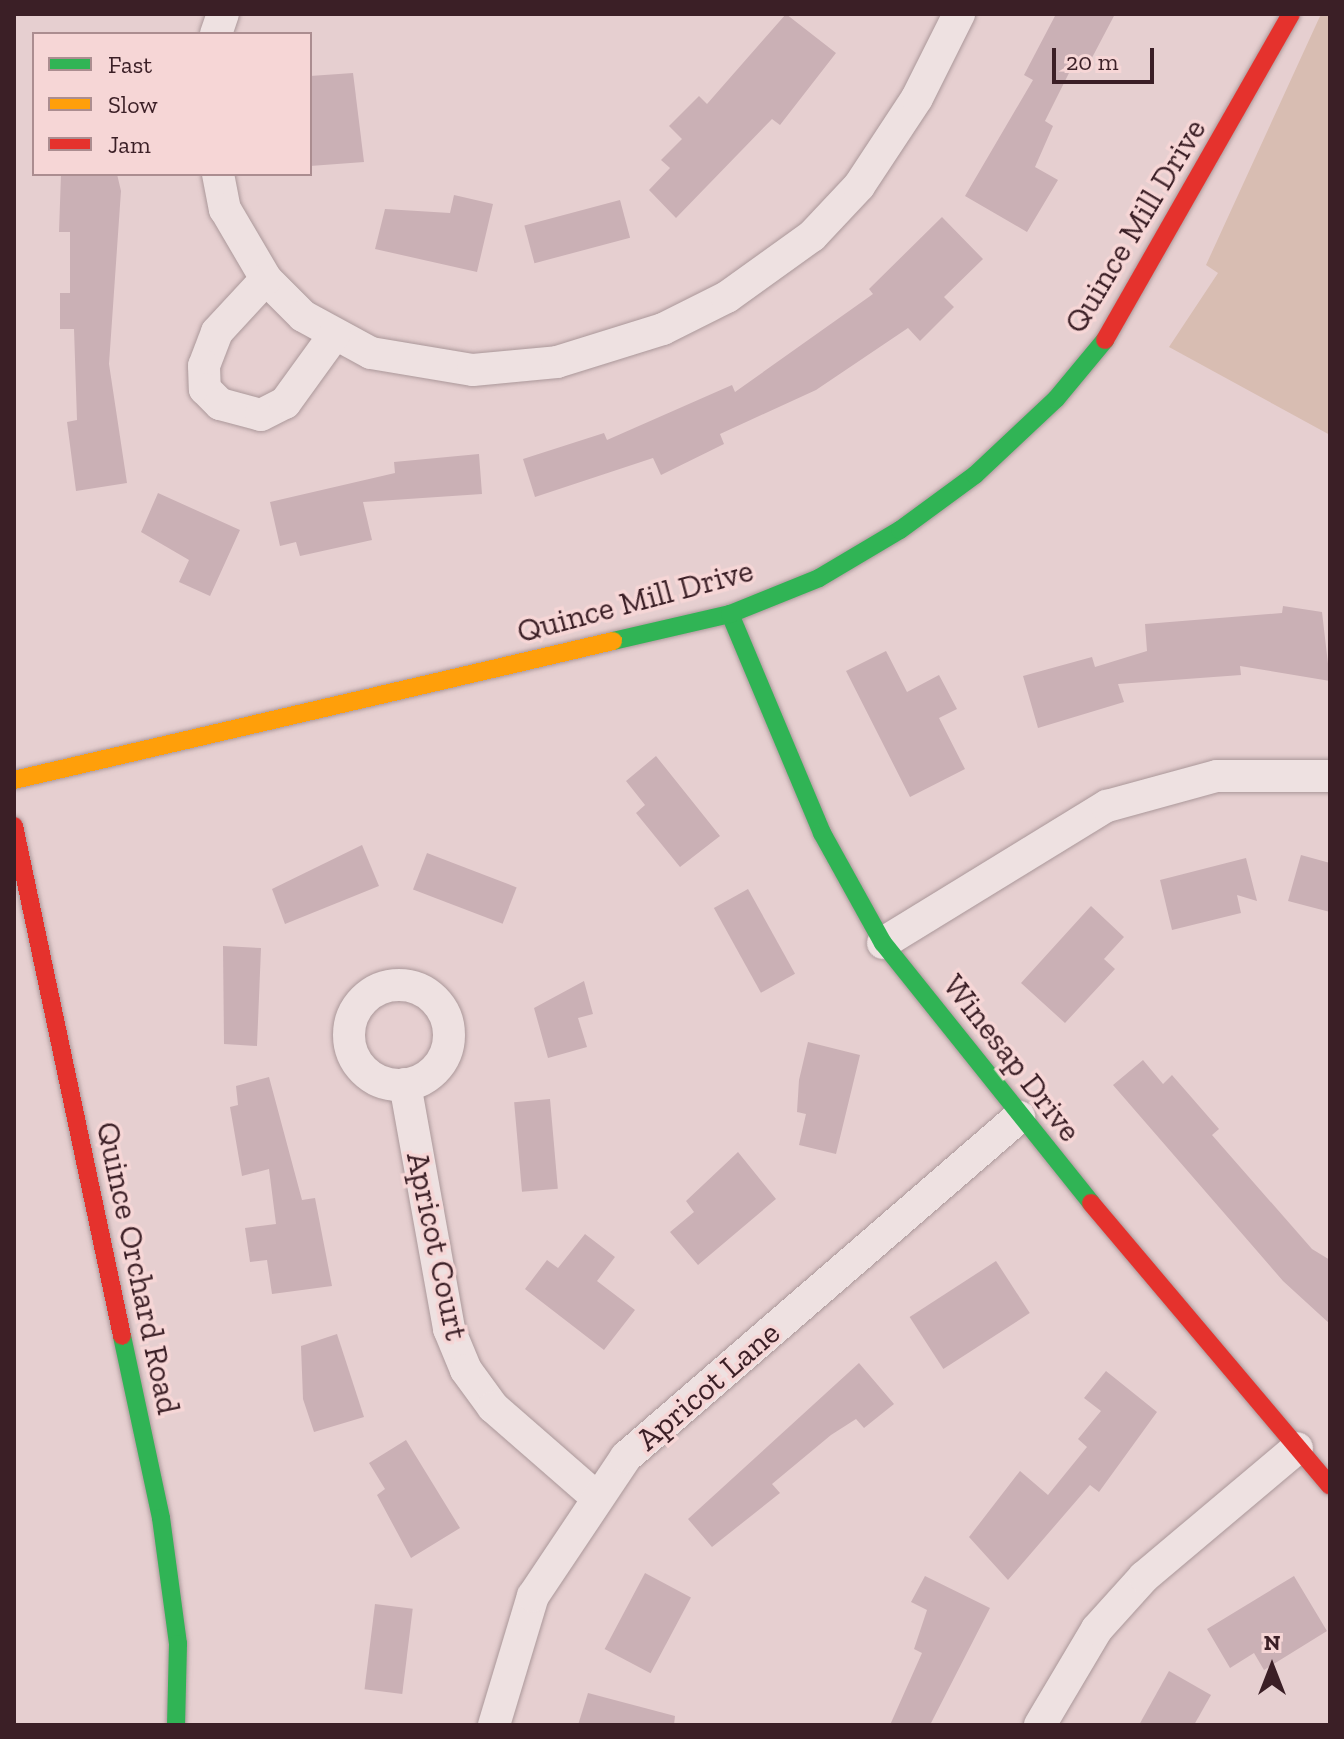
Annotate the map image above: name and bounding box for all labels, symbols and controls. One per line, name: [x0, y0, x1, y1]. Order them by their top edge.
legend: [32, 32, 312, 176]
scale bar: [1056, 32, 1158, 82]
text: 20 m: [1066, 47, 1118, 76]
text: Fast: [108, 50, 152, 79]
text: Slow: [108, 90, 158, 119]
street label: Quince Mill Drive: [1056, 112, 1214, 340]
text: Jam: [108, 130, 151, 159]
street label: Quince Mill Drive: [513, 551, 757, 651]
street label: Winesap Drive: [935, 967, 1089, 1149]
street label: Quince Orchard Road: [88, 1118, 188, 1418]
street label: Apricot Court: [398, 1148, 476, 1344]
street label: Apricot Lane: [629, 1313, 787, 1459]
north arrow: [1232, 1627, 1312, 1707]
text: N: [1264, 1629, 1280, 1656]

